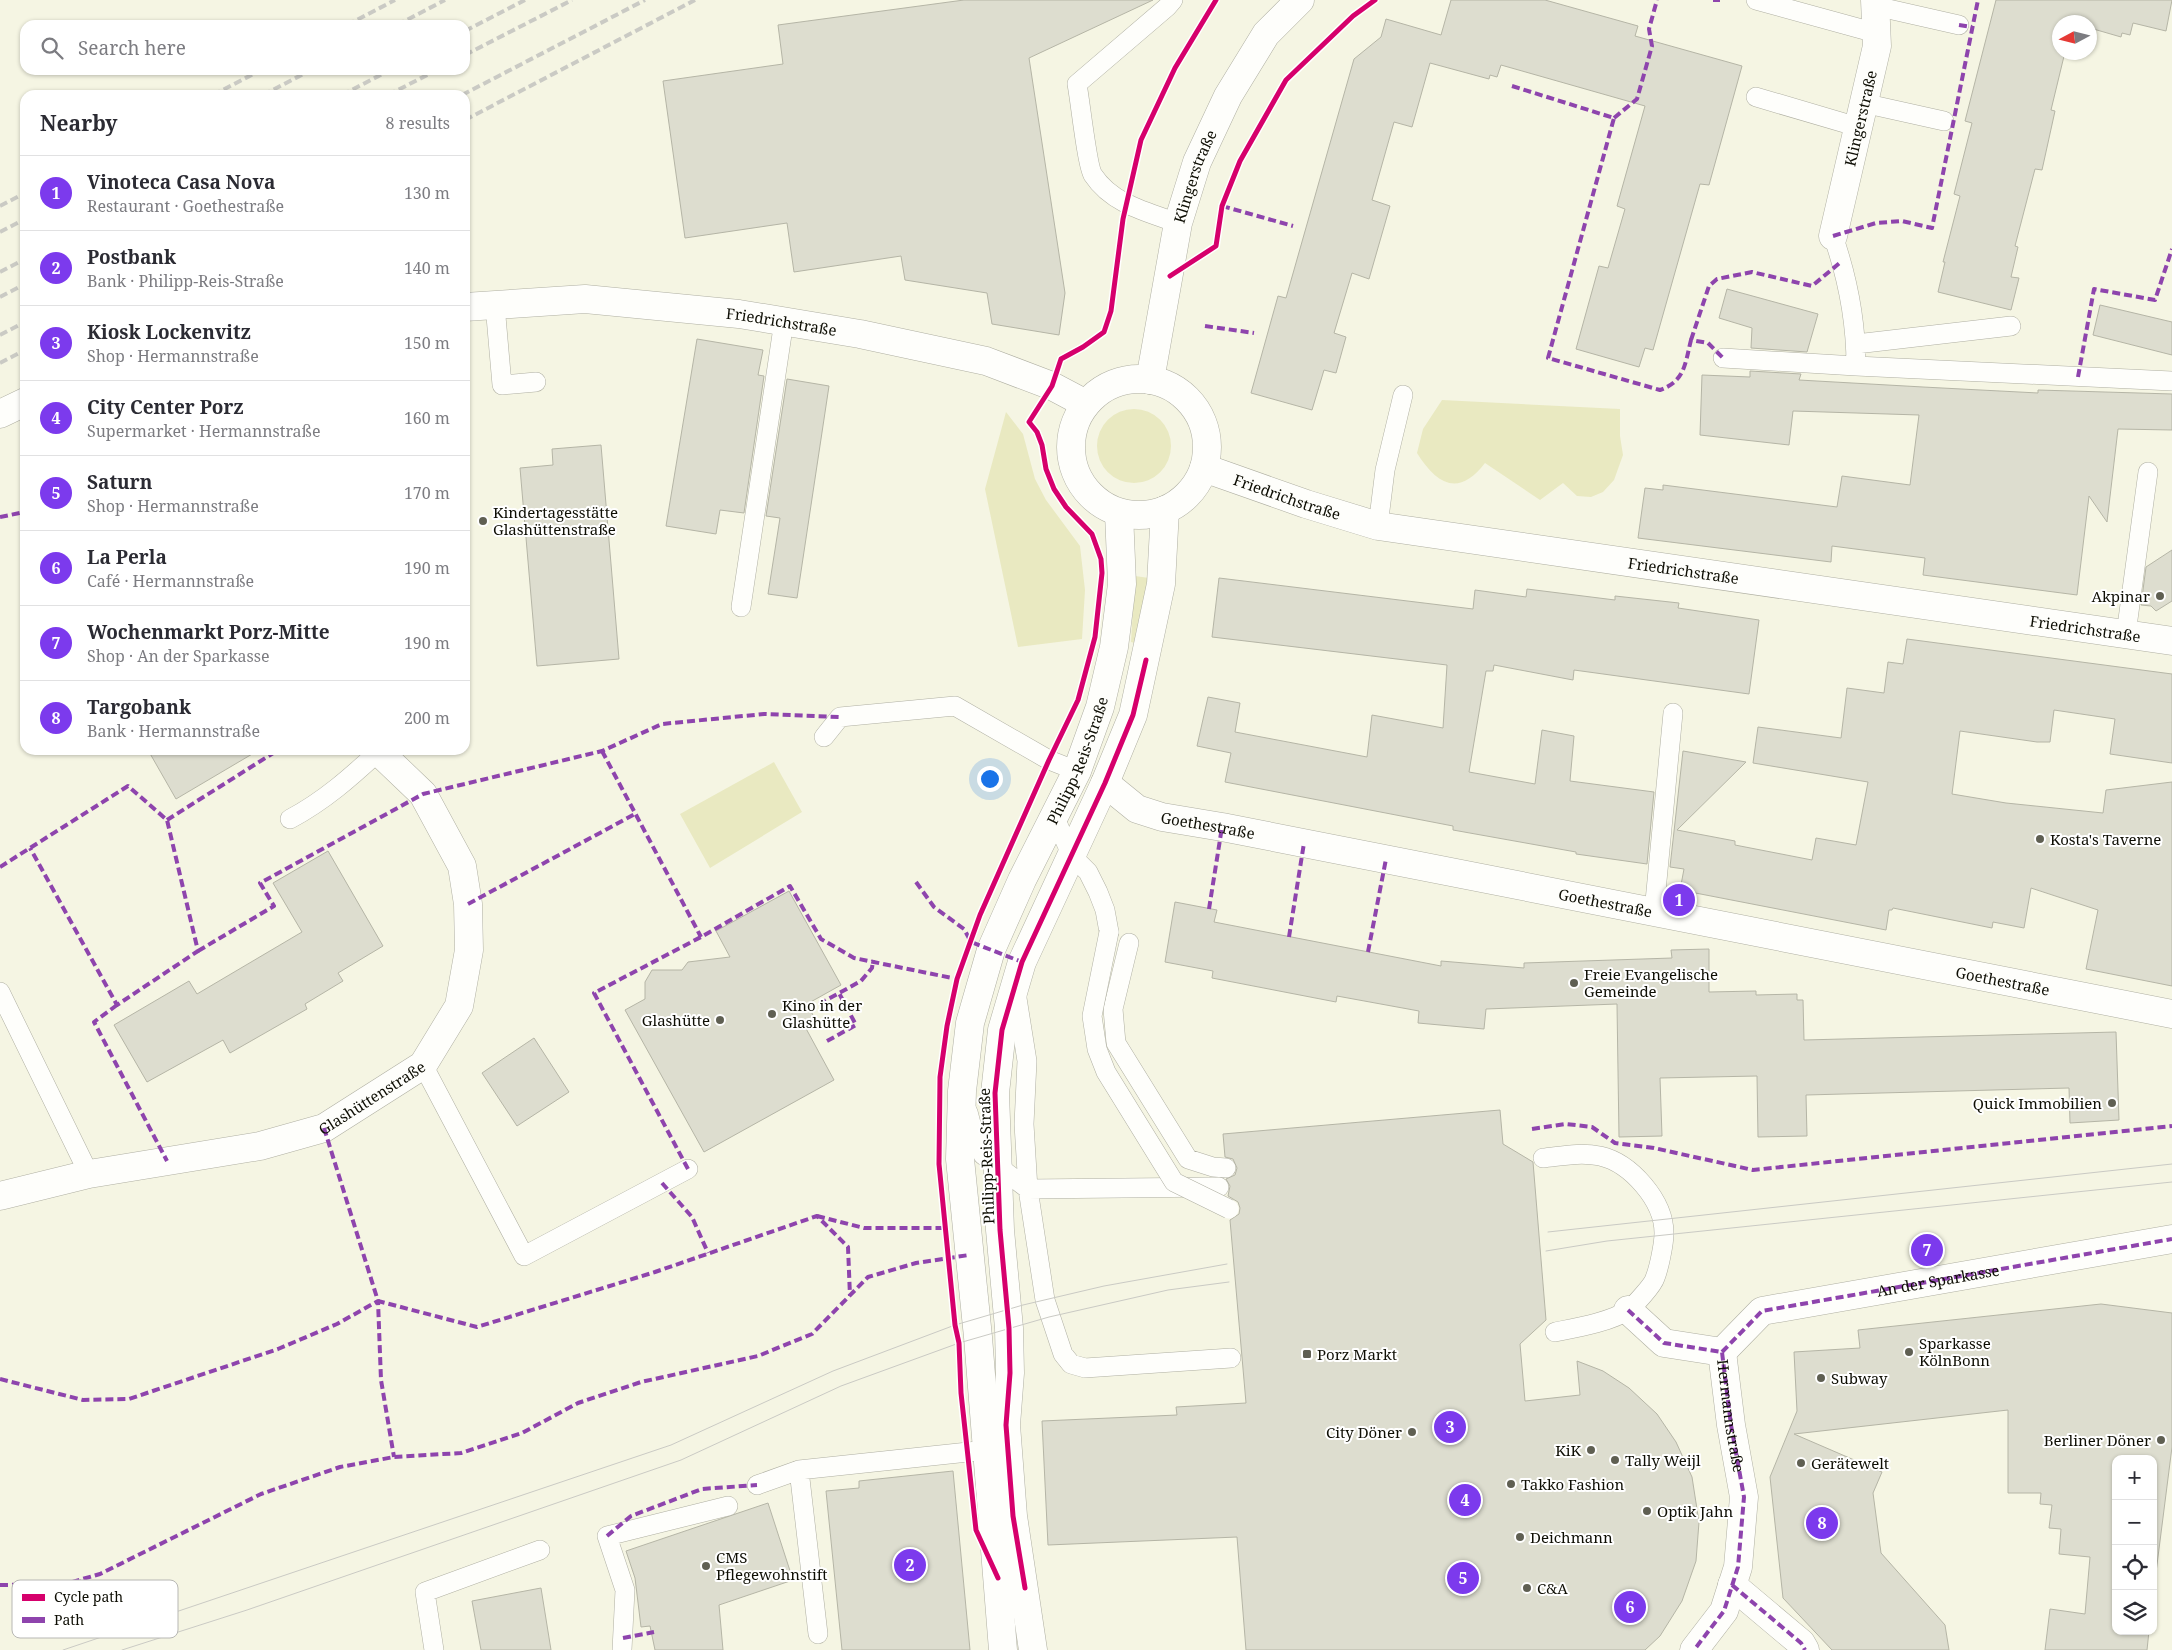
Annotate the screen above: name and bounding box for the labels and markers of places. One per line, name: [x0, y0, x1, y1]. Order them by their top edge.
place label: Kindertagesstätte Glashüttenstraße: [493, 502, 618, 539]
marker: Kindertagesstätte Glashüttenstraße: [477, 515, 489, 527]
place label: Akpinar: [2091, 586, 2150, 606]
marker: Akpinar: [2154, 590, 2166, 602]
place label: Kosta's Taverne: [2050, 829, 2161, 849]
marker: Kosta's Taverne: [2034, 833, 2046, 845]
pin: 1: [1663, 881, 1695, 919]
place label: Freie Evangelische Gemeinde: [1584, 964, 1718, 1001]
marker: Freie Evangelische Gemeinde: [1568, 977, 1580, 989]
place label: Kino in der Glashütte: [782, 995, 862, 1032]
marker: Kino in der Glashütte: [766, 1008, 778, 1020]
place label: Glashütte: [642, 1010, 710, 1030]
marker: Glashütte: [714, 1014, 726, 1026]
place label: Quick Immobilien: [1973, 1093, 2102, 1113]
marker: Quick Immobilien: [2106, 1097, 2118, 1109]
pin: 7: [1911, 1231, 1943, 1269]
place label: Sparkasse KölnBonn: [1919, 1333, 1991, 1370]
place label: Porz Markt: [1317, 1344, 1397, 1364]
marker: Sparkasse KölnBonn: [1903, 1346, 1915, 1358]
marker: Porz Markt: [1301, 1348, 1313, 1360]
place label: Subway: [1831, 1368, 1888, 1388]
marker: Subway: [1815, 1372, 1827, 1384]
pin: 3: [1434, 1408, 1466, 1446]
place label: City Döner: [1326, 1422, 1402, 1442]
marker: City Döner: [1406, 1426, 1418, 1438]
place label: Berliner Döner: [2044, 1430, 2151, 1450]
marker: Berliner Döner: [2155, 1434, 2167, 1446]
place label: KiK: [1555, 1440, 1581, 1460]
marker: KiK: [1585, 1444, 1597, 1456]
place label: Tally Weijl: [1625, 1450, 1701, 1470]
place label: Gerätewelt: [1811, 1453, 1889, 1473]
marker: Tally Weijl: [1609, 1454, 1621, 1466]
marker: Gerätewelt: [1795, 1457, 1807, 1469]
place label: Takko Fashion: [1521, 1474, 1624, 1494]
marker: Takko Fashion: [1505, 1478, 1517, 1490]
pin: 4: [1449, 1481, 1481, 1519]
place label: Optik Jahn: [1657, 1501, 1733, 1521]
pin: 8: [1806, 1504, 1838, 1542]
marker: Optik Jahn: [1641, 1505, 1653, 1517]
place label: Deichmann: [1530, 1527, 1613, 1547]
marker: Deichmann: [1514, 1531, 1526, 1543]
pin: 2: [894, 1546, 926, 1584]
place label: CMS Pflegewohnstift: [716, 1547, 828, 1584]
pin: 5: [1447, 1559, 1479, 1597]
marker: CMS Pflegewohnstift: [700, 1560, 712, 1572]
place label: C&A: [1537, 1578, 1568, 1598]
marker: C&A: [1521, 1582, 1533, 1594]
pin: 6: [1614, 1588, 1646, 1626]

